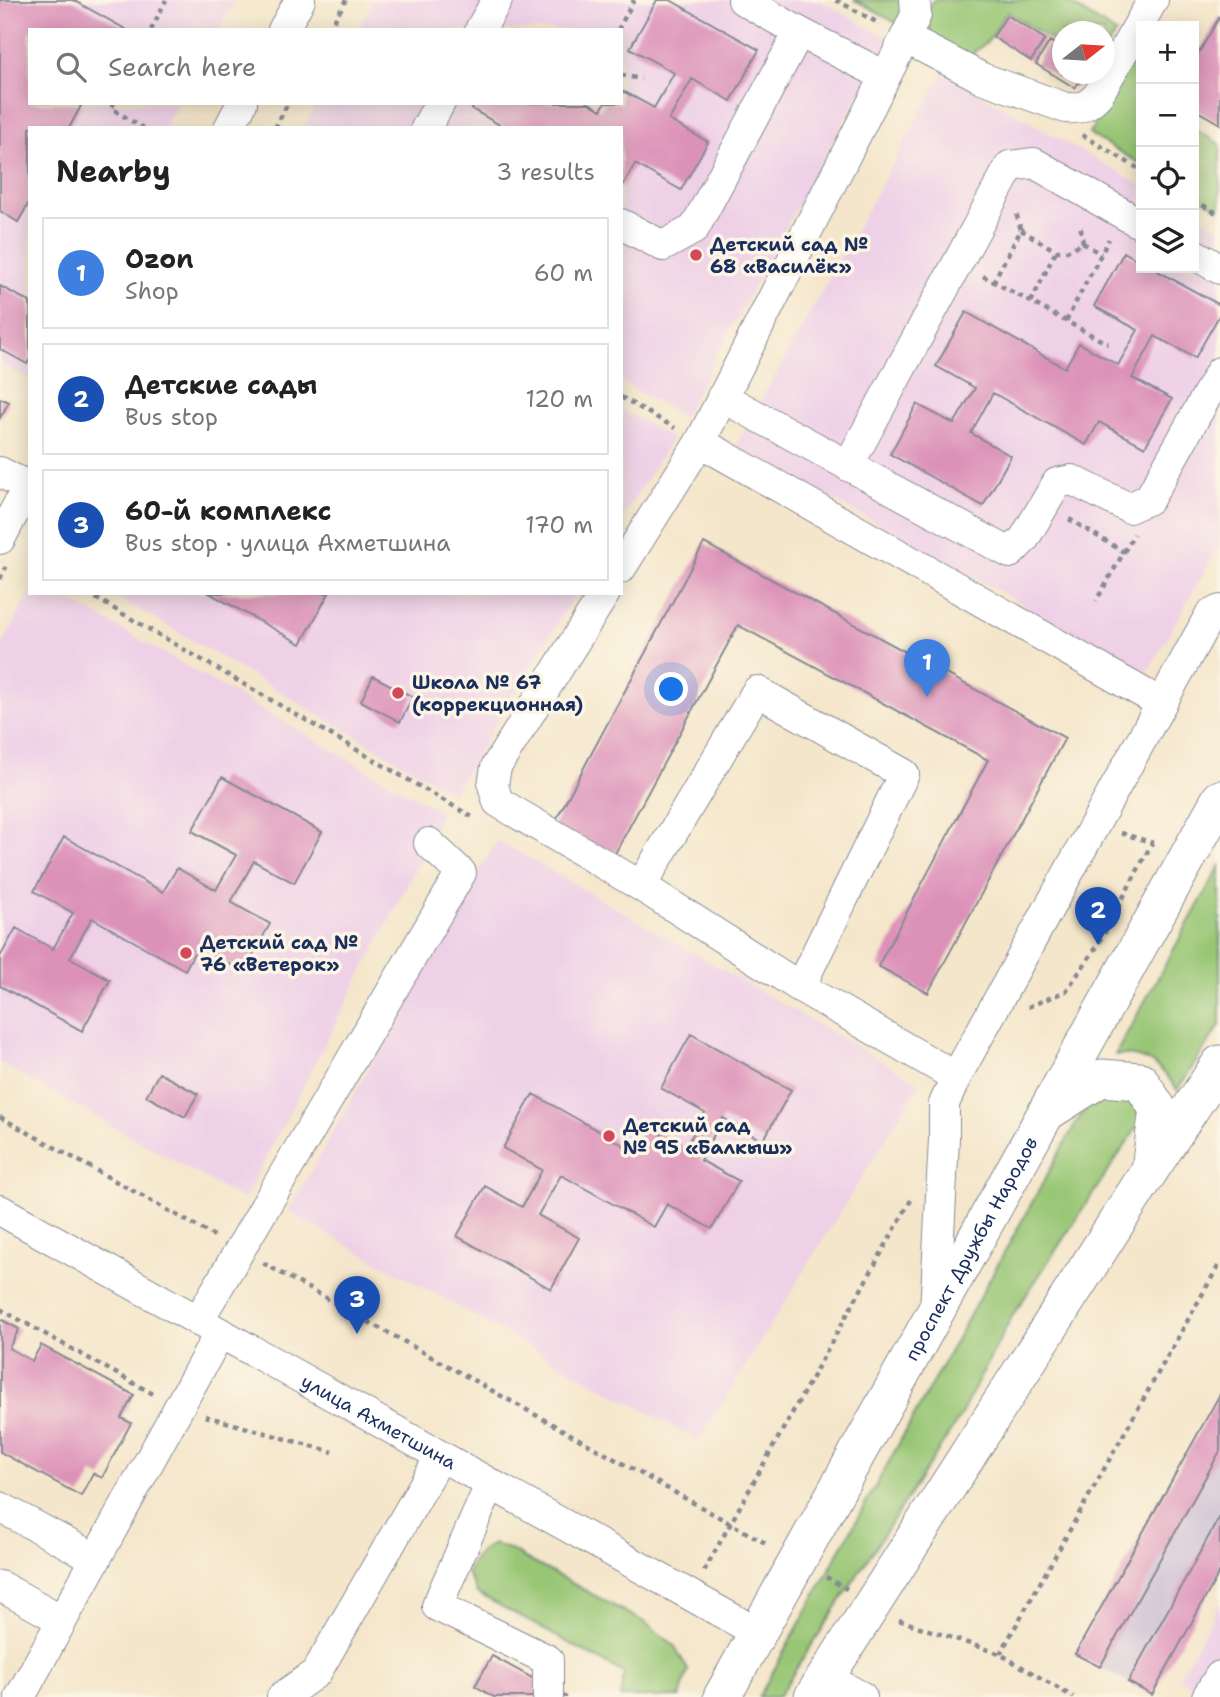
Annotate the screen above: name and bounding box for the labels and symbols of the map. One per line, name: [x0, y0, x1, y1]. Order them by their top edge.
north arrow: [1052, 21, 1115, 84]
place label: Детский сад № 68 «Василёк»: [710, 232, 868, 279]
marker: Детский сад № 68 «Василёк»: [688, 247, 704, 263]
pin: 1: [904, 639, 950, 697]
place label: Школа № 67 (коррекционная): [412, 670, 583, 717]
your location: [654, 672, 688, 706]
marker: Школа № 67 (коррекционная): [390, 685, 406, 701]
pin: 2: [1075, 887, 1121, 945]
place label: Детский сад № 76 «Ветерок»: [200, 930, 358, 977]
marker: Детский сад № 76 «Ветерок»: [178, 945, 194, 961]
place label: Детский сад № 95 «Балкыш»: [623, 1113, 793, 1160]
marker: Детский сад № 95 «Балкыш»: [601, 1128, 617, 1144]
street label: проспект Дружбы Народов: [899, 1132, 1043, 1365]
pin: 3: [334, 1276, 380, 1334]
street label: улица Ахметшина: [297, 1369, 461, 1475]

